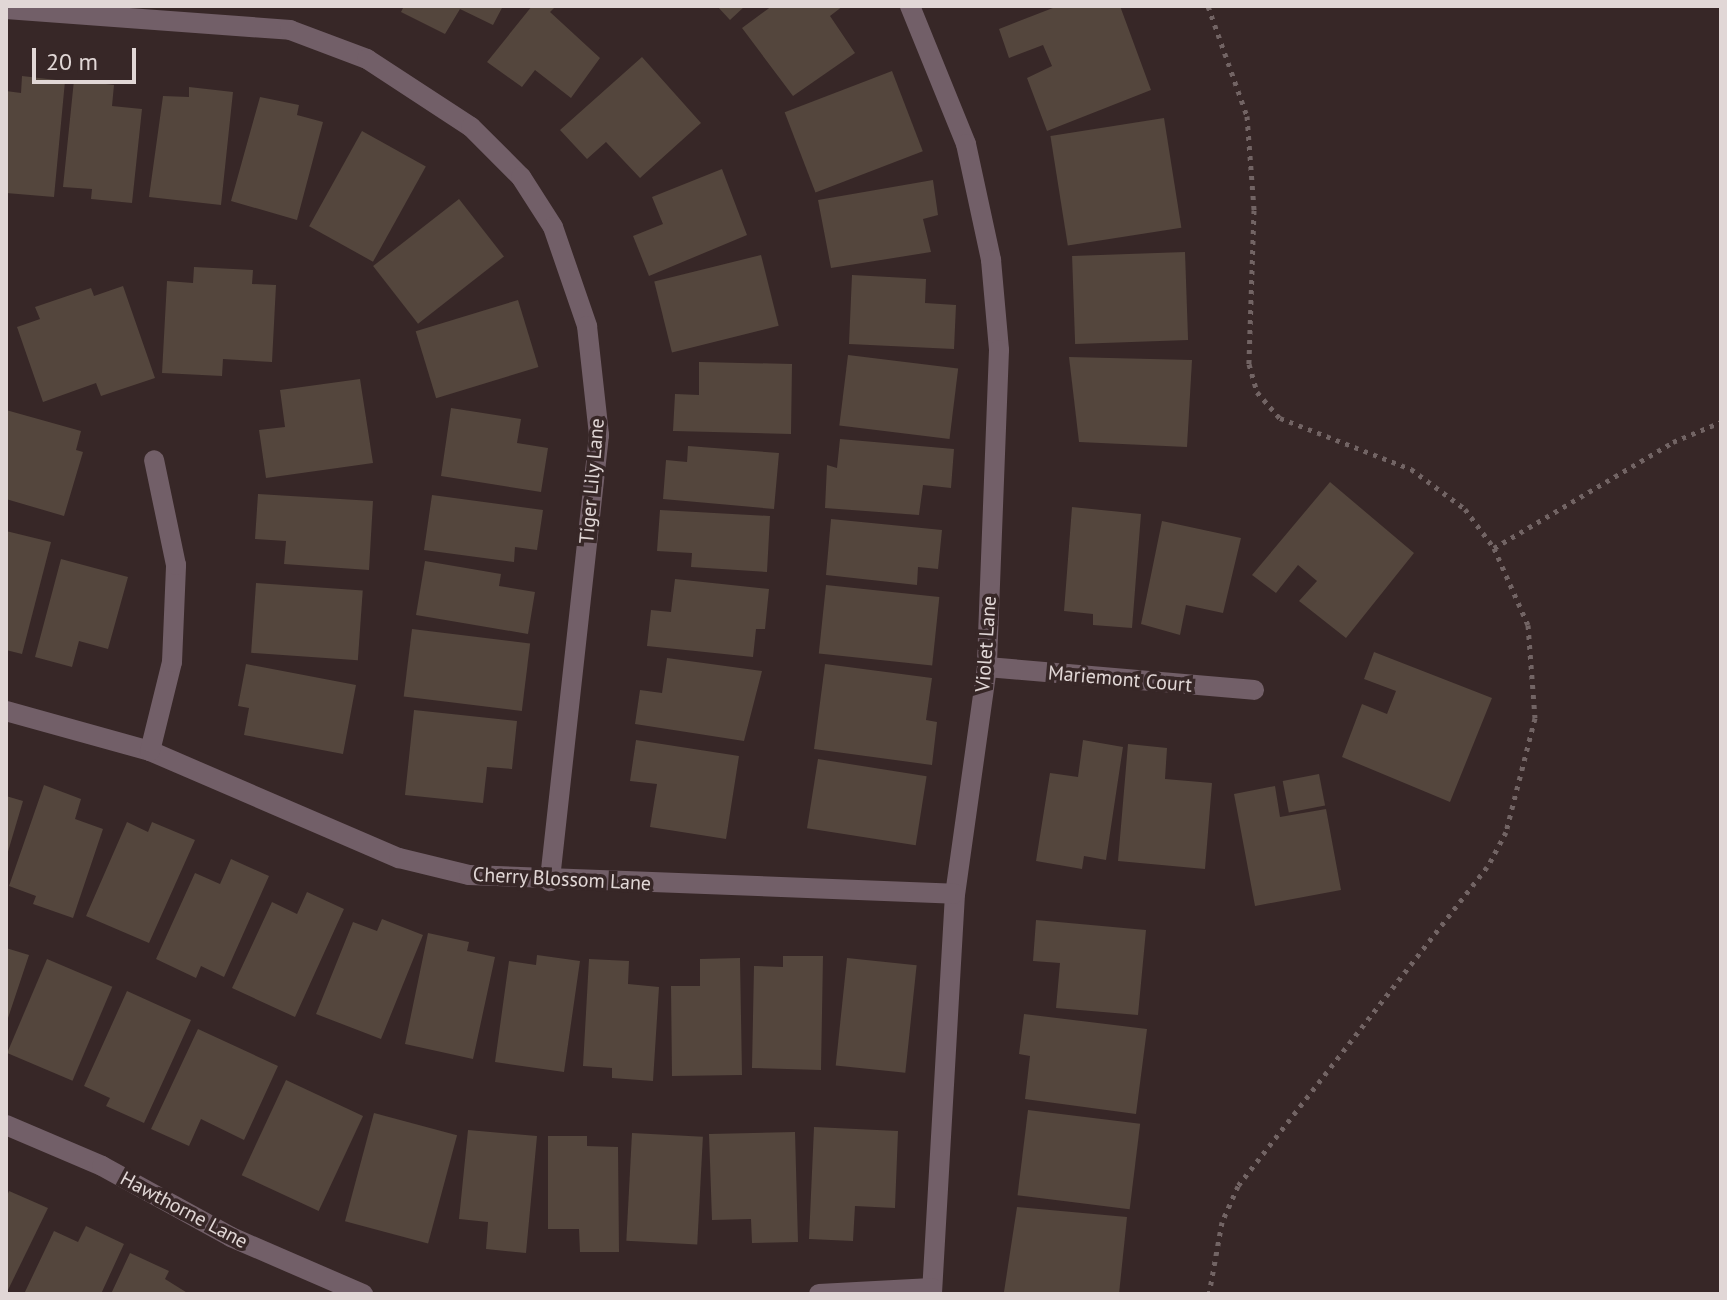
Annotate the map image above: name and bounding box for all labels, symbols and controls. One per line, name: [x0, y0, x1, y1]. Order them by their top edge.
scale bar: [36, 32, 140, 82]
text: 20 m: [46, 46, 98, 77]
street label: Tiger Lily Lane: [575, 417, 609, 545]
street label: Violet Lane: [971, 595, 1001, 693]
street label: Mariemont Court: [1047, 661, 1193, 697]
street label: Cherry Blossom Lane: [472, 862, 652, 896]
street label: Hawthorne Lane: [116, 1166, 252, 1254]

